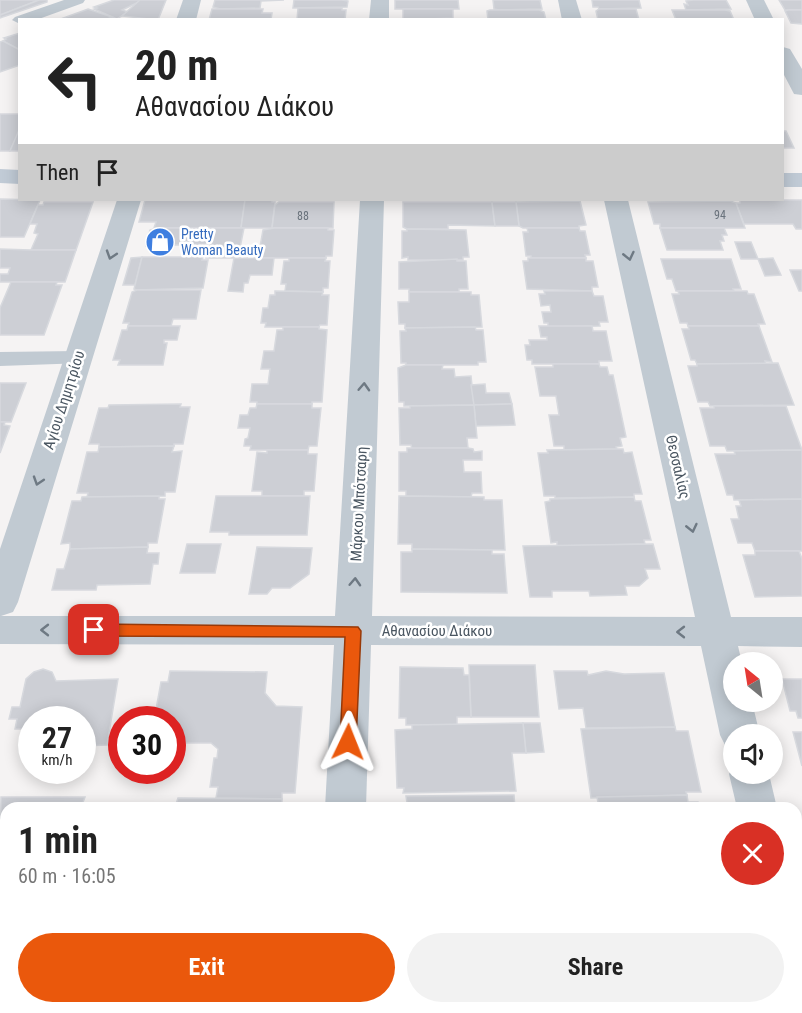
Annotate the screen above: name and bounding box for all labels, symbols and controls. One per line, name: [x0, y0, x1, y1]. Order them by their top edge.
text: 20 m: [135, 41, 218, 90]
icon: left: [36, 42, 114, 120]
text: Αθανασίου Διάκου: [135, 91, 334, 123]
icon: arrive: [91, 156, 124, 189]
text: Then: [36, 160, 79, 185]
house number: 94: [714, 208, 726, 222]
house number: 88: [297, 209, 309, 223]
shop icon: Pretty Woman Beauty: [144, 226, 176, 258]
place label: Pretty Woman Beauty: [181, 226, 264, 258]
one-way arrow: [105, 249, 118, 260]
one-way arrow: [622, 251, 635, 261]
street label: Αγίου Δημητρίου: [40, 348, 88, 452]
one-way arrow: [358, 383, 370, 392]
street label: Θεσσαλίας: [662, 433, 694, 501]
street label: Μάρκου Μπότσαρη: [347, 446, 371, 562]
one-way arrow: [33, 475, 45, 486]
one-way arrow: [685, 523, 698, 533]
one-way arrow: [349, 578, 362, 587]
pin: [68, 604, 119, 655]
icon: arrive: [77, 613, 110, 646]
street label: Αθανασίου Διάκου: [382, 622, 492, 640]
one-way arrow: [40, 624, 49, 636]
one-way arrow: [676, 626, 685, 638]
north arrow: [723, 652, 783, 712]
map controls: [723, 652, 783, 784]
speed limit sign: 30: [108, 706, 186, 784]
position arrow: [316, 710, 380, 774]
text: 27: [42, 720, 72, 755]
button: sound: [723, 724, 783, 784]
text: km/h: [42, 751, 72, 769]
text: 1 min: [18, 820, 98, 862]
button: close: [721, 822, 784, 885]
text: 60 m · 16:05: [18, 864, 116, 888]
button: Exit: [18, 933, 395, 1002]
button: Share: [407, 933, 784, 1002]

